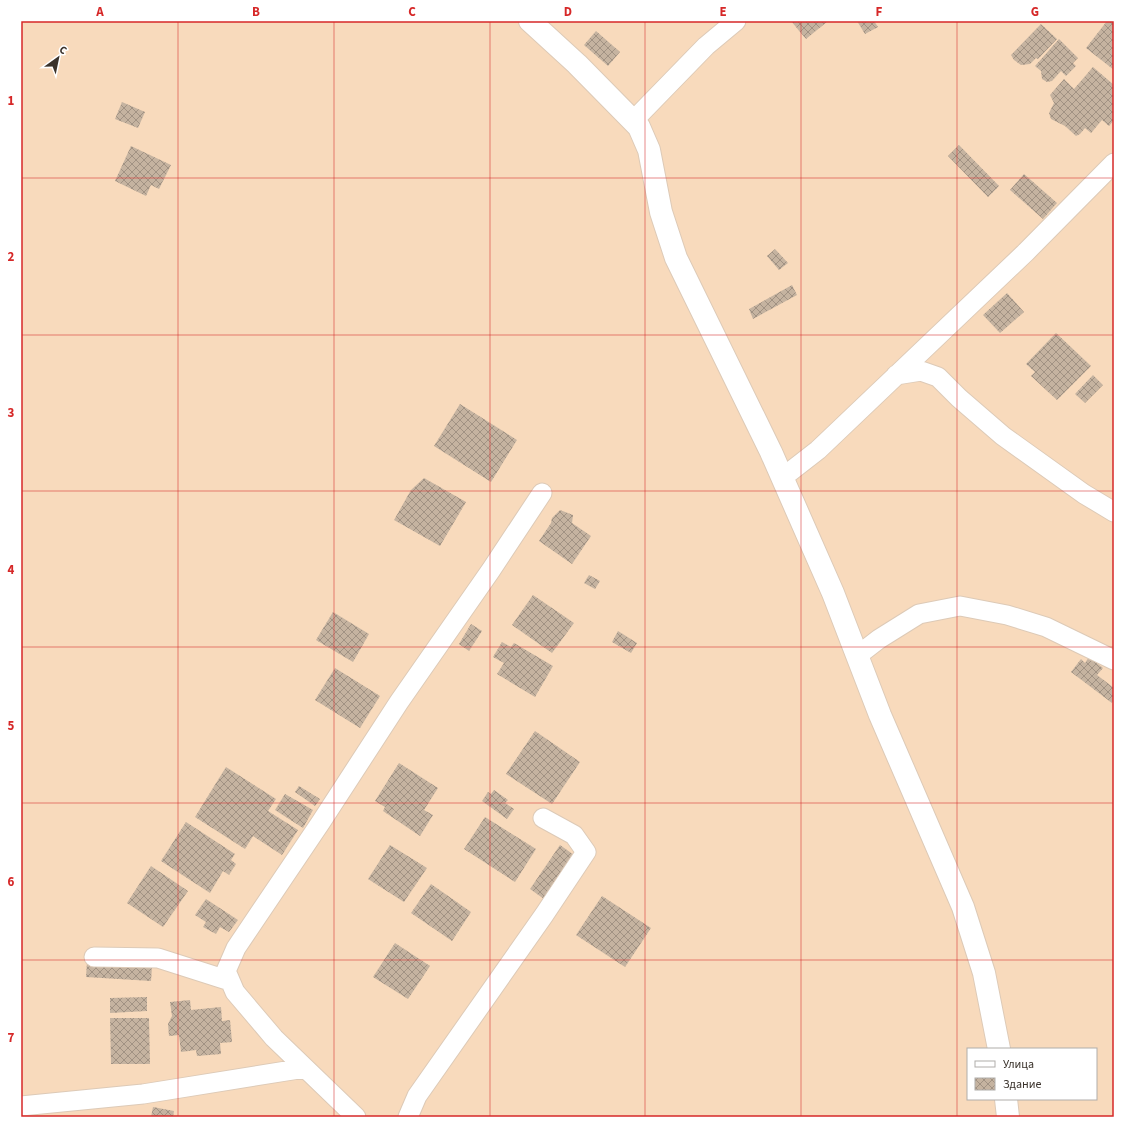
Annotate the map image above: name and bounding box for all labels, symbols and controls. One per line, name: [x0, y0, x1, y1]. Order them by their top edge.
text: A: [95, 3, 104, 21]
text: B: [252, 3, 260, 21]
text: C: [408, 3, 416, 21]
text: D: [564, 3, 572, 21]
text: E: [719, 3, 727, 21]
text: F: [876, 3, 883, 21]
text: G: [1031, 3, 1039, 21]
north arrow: [38, 38, 78, 78]
text: С: [56, 42, 70, 58]
text: 1: [8, 92, 15, 110]
text: 2: [8, 248, 15, 266]
text: 3: [8, 404, 15, 422]
text: 4: [8, 561, 15, 579]
text: 5: [8, 717, 15, 735]
text: 6: [8, 873, 15, 891]
text: 7: [8, 1029, 15, 1047]
legend: [967, 1048, 1097, 1100]
text: Улица: [1003, 1056, 1034, 1073]
text: Здание: [1003, 1076, 1042, 1093]

